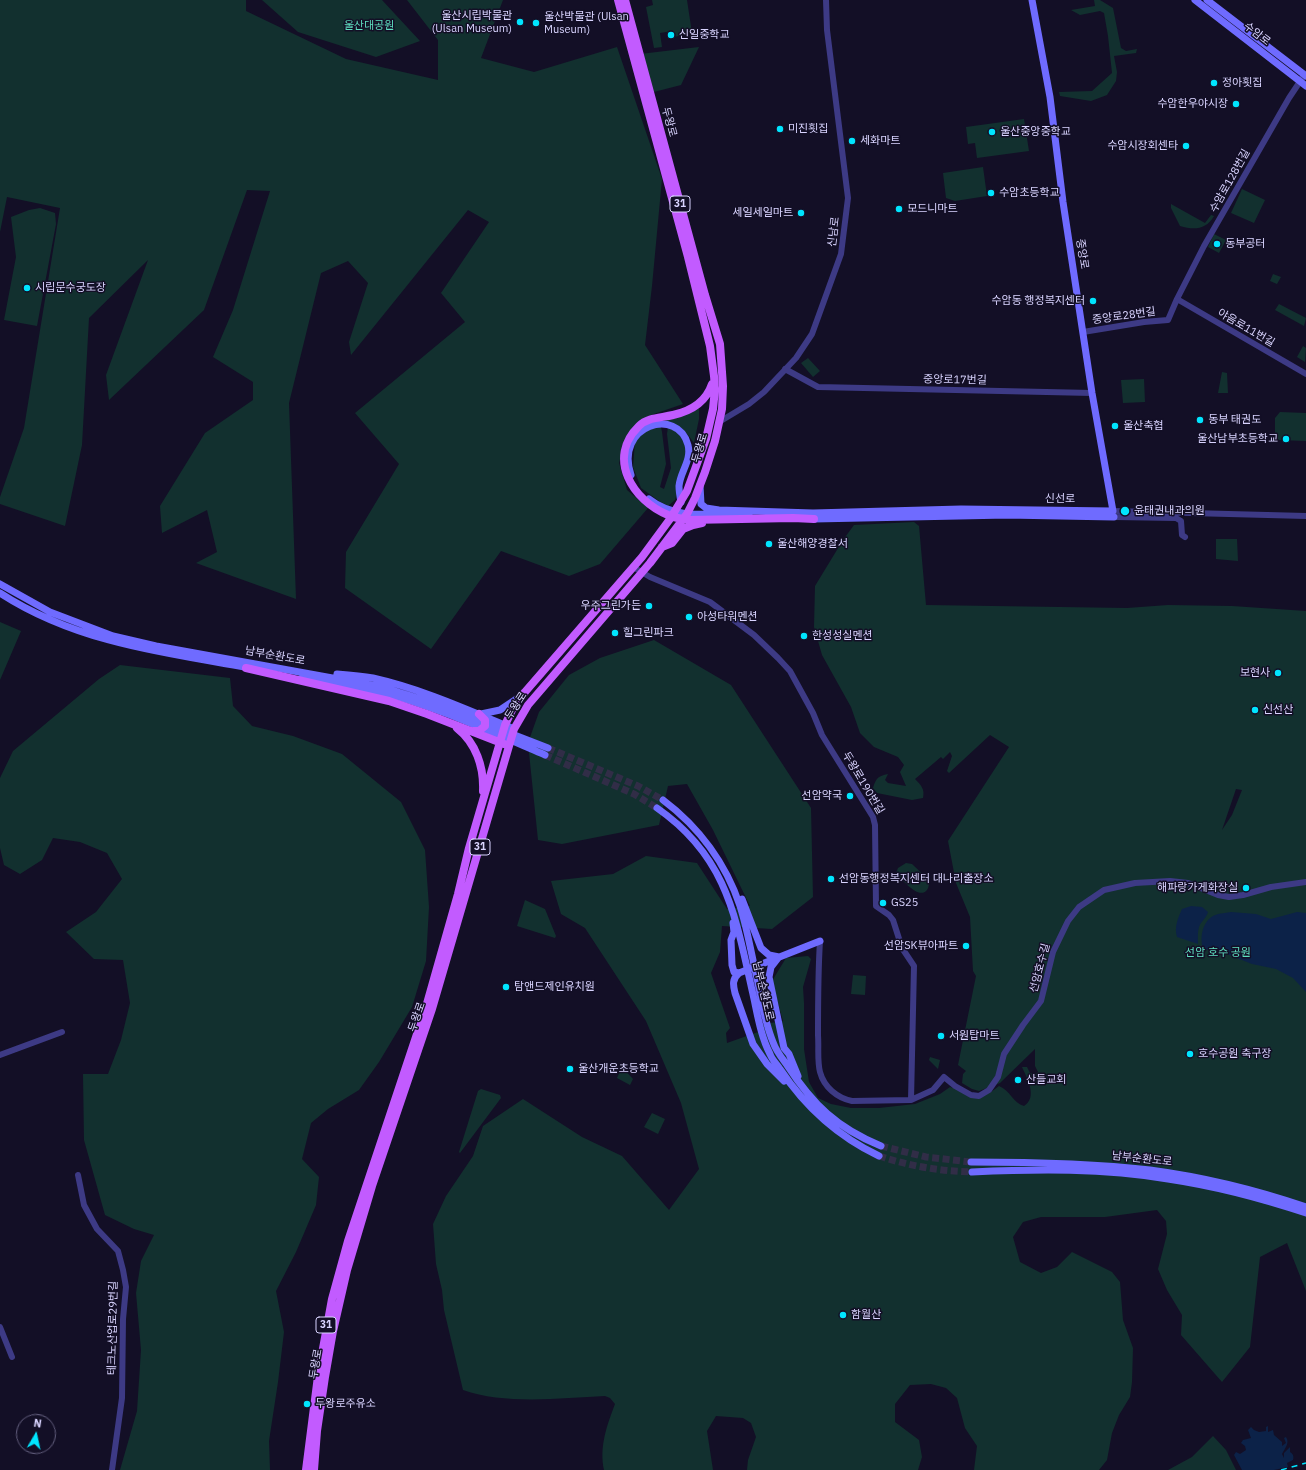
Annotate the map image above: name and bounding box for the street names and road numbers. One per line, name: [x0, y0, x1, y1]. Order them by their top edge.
street label: 수암로: [1241, 19, 1273, 49]
street label: 두왕로: [659, 106, 679, 138]
street label: 수암로128번길: [1207, 147, 1253, 215]
road number: 31: [670, 196, 690, 212]
street label: 신남로: [826, 216, 842, 248]
street label: 중앙로: [1073, 238, 1091, 270]
street label: 중앙로28번길: [1091, 305, 1157, 327]
street label: 야음로11번길: [1215, 306, 1277, 350]
street label: 중앙로17번길: [923, 373, 987, 387]
street label: 두왕로: [689, 432, 711, 464]
street label: 신선로: [1045, 492, 1075, 506]
street label: 남부순환도로: [244, 644, 306, 668]
street label: 두왕로: [502, 690, 530, 722]
street label: 두왕로190번길: [839, 749, 887, 817]
road number: 31: [470, 839, 490, 855]
street label: 선암호수길: [1027, 942, 1053, 994]
street label: 남부순환도로: [750, 960, 776, 1022]
street label: 두왕로: [406, 1000, 428, 1034]
street label: 남부순환도로: [1111, 1149, 1173, 1169]
street label: 테크노산업로29번길: [106, 1281, 120, 1375]
road number: 31: [316, 1317, 336, 1333]
street label: 두왕로: [307, 1348, 325, 1380]

